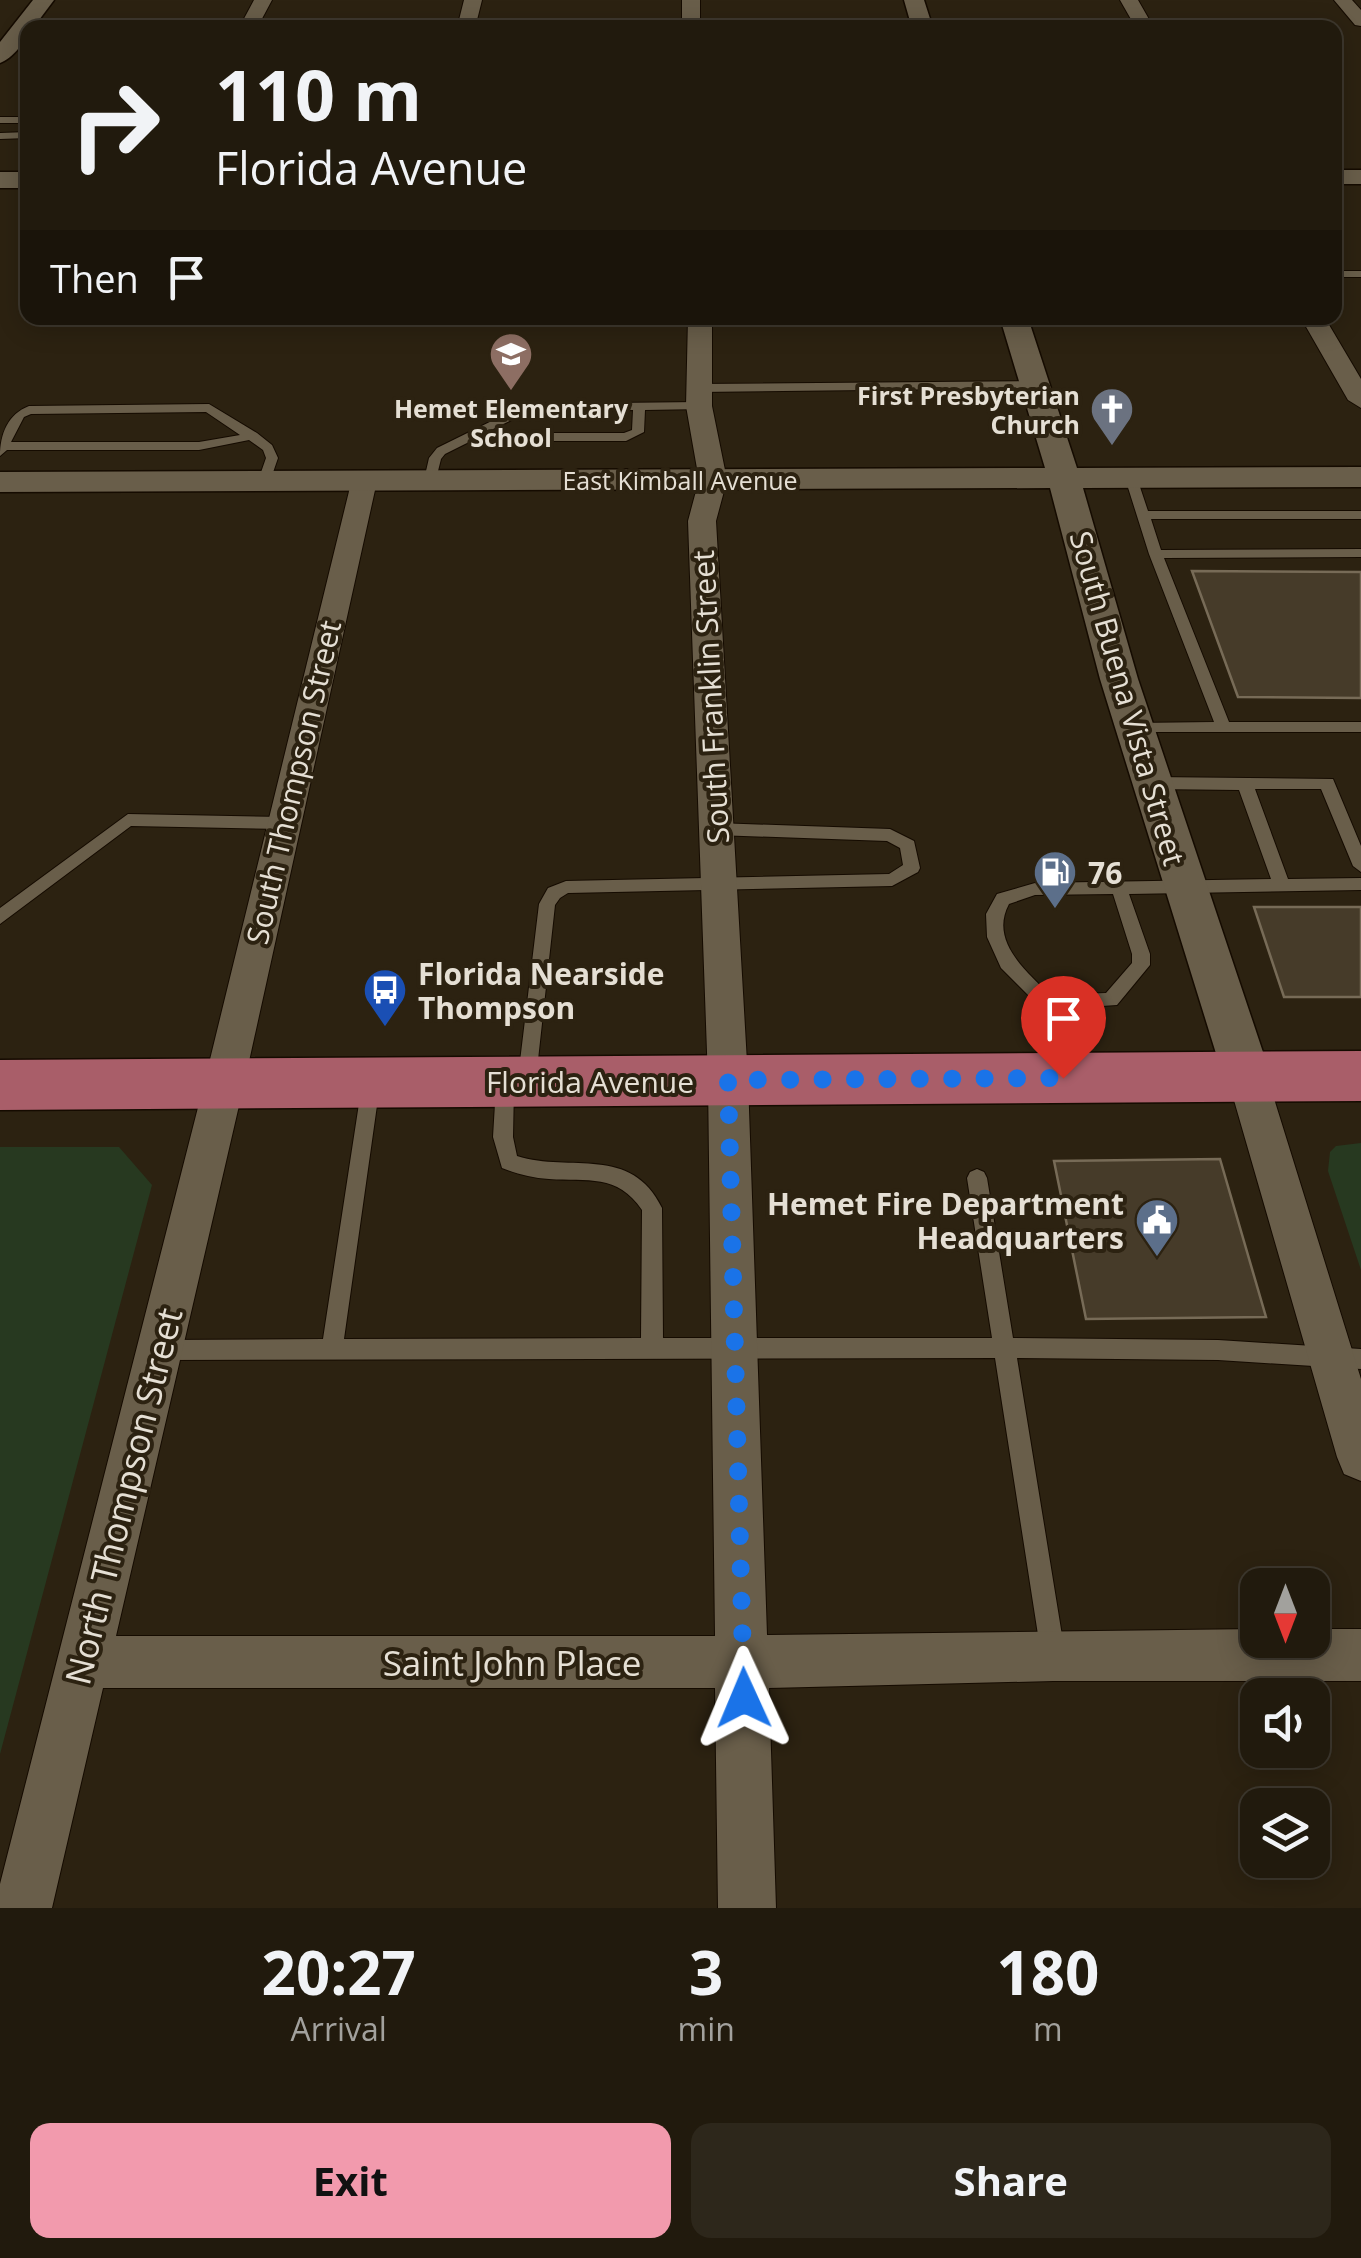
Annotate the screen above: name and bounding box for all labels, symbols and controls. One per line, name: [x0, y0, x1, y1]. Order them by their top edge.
text: 110 m: [215, 46, 422, 142]
icon: right: [50, 60, 180, 190]
text: Florida Avenue: [215, 137, 527, 198]
icon: arrive: [159, 250, 214, 305]
text: Then: [50, 252, 139, 304]
school or university icon: Hemet Elementary School: [488, 331, 534, 392]
place label: First Presbyterian Church: [857, 378, 1080, 441]
church icon: First Presbyterian Church: [1089, 386, 1135, 447]
place label: Hemet Elementary School: [394, 391, 629, 454]
street label: East Kimball Avenue: [562, 463, 798, 497]
street label: South Buena Vista Street: [1061, 526, 1195, 870]
street label: South Franklin Street: [682, 549, 738, 845]
street label: South Thompson Street: [236, 616, 350, 948]
fuel station icon: 76: [1032, 849, 1078, 910]
place label: 76: [1088, 852, 1122, 893]
place label: Florida Nearside Thompson: [418, 953, 665, 1028]
bus stop icon: Florida Nearside Thompson: [362, 967, 408, 1028]
pin: [1021, 976, 1106, 1079]
icon: arrive: [1036, 991, 1091, 1046]
street label: Florida Avenue: [486, 1061, 694, 1102]
place label: Hemet Fire Department Headquarters: [767, 1183, 1124, 1258]
public building icon: Hemet Fire Department Headquarters: [1134, 1197, 1180, 1258]
street label: North Thompson Street: [53, 1303, 193, 1689]
north arrow: [1240, 1568, 1330, 1658]
map controls: [1240, 1568, 1330, 1878]
street label: Saint John Place: [383, 1639, 641, 1686]
position arrow: [692, 1646, 796, 1750]
button: sound: [1240, 1678, 1330, 1768]
button: layers: [1240, 1788, 1330, 1878]
text: 20:27: [262, 1931, 416, 2013]
text: 3: [689, 1931, 723, 2013]
text: 180: [996, 1931, 1099, 2013]
text: Arrival: [291, 2007, 387, 2050]
text: min: [678, 2007, 735, 2050]
text: m: [1033, 2007, 1063, 2050]
button: Exit: [30, 2123, 671, 2238]
button: Share: [691, 2123, 1331, 2238]

